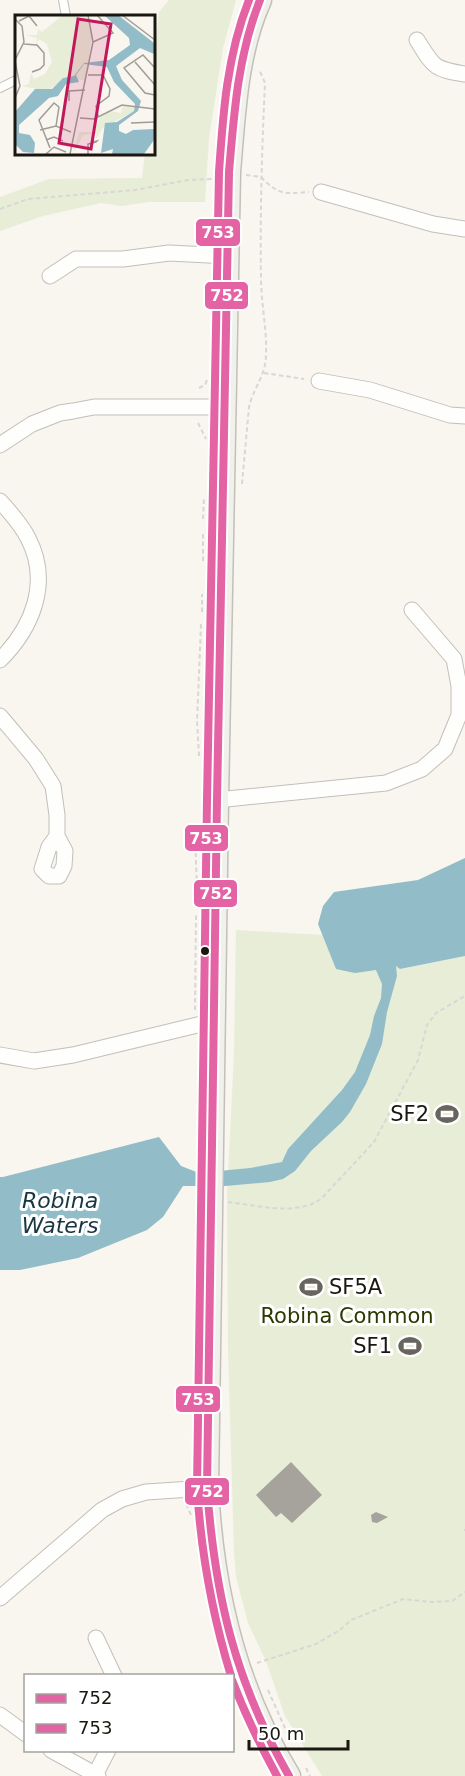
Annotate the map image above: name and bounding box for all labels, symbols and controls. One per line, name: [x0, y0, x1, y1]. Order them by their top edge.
inset map: [15, 15, 154, 154]
line badge: 753: [195, 218, 241, 247]
text: 753: [201, 223, 235, 242]
line badge: 752: [204, 281, 249, 310]
text: 752: [210, 286, 244, 305]
line badge: 753: [184, 824, 229, 852]
text: 753: [189, 829, 223, 848]
line badge: 752: [193, 879, 238, 908]
text: 752: [199, 884, 233, 903]
unlabelled marker: [199, 945, 211, 957]
sports icon: SF2: [434, 1101, 460, 1127]
place label: SF2: [390, 1102, 429, 1126]
water label: Robina Waters: [22, 1188, 98, 1238]
sports icon: SF5A: [298, 1274, 324, 1300]
place label: SF5A: [329, 1275, 383, 1299]
park label: Robina Common: [260, 1304, 434, 1328]
sports icon: SF1: [397, 1333, 423, 1359]
place label: SF1: [353, 1334, 392, 1358]
line badge: 753: [175, 1385, 221, 1413]
text: 753: [181, 1390, 215, 1409]
line badge: 752: [184, 1477, 230, 1506]
text: 752: [190, 1482, 224, 1501]
legend: [24, 1674, 234, 1752]
text: 752: [78, 1687, 112, 1708]
scale bar: [249, 1713, 348, 1751]
text: 753: [78, 1717, 112, 1738]
text: 50 m: [258, 1723, 304, 1744]

